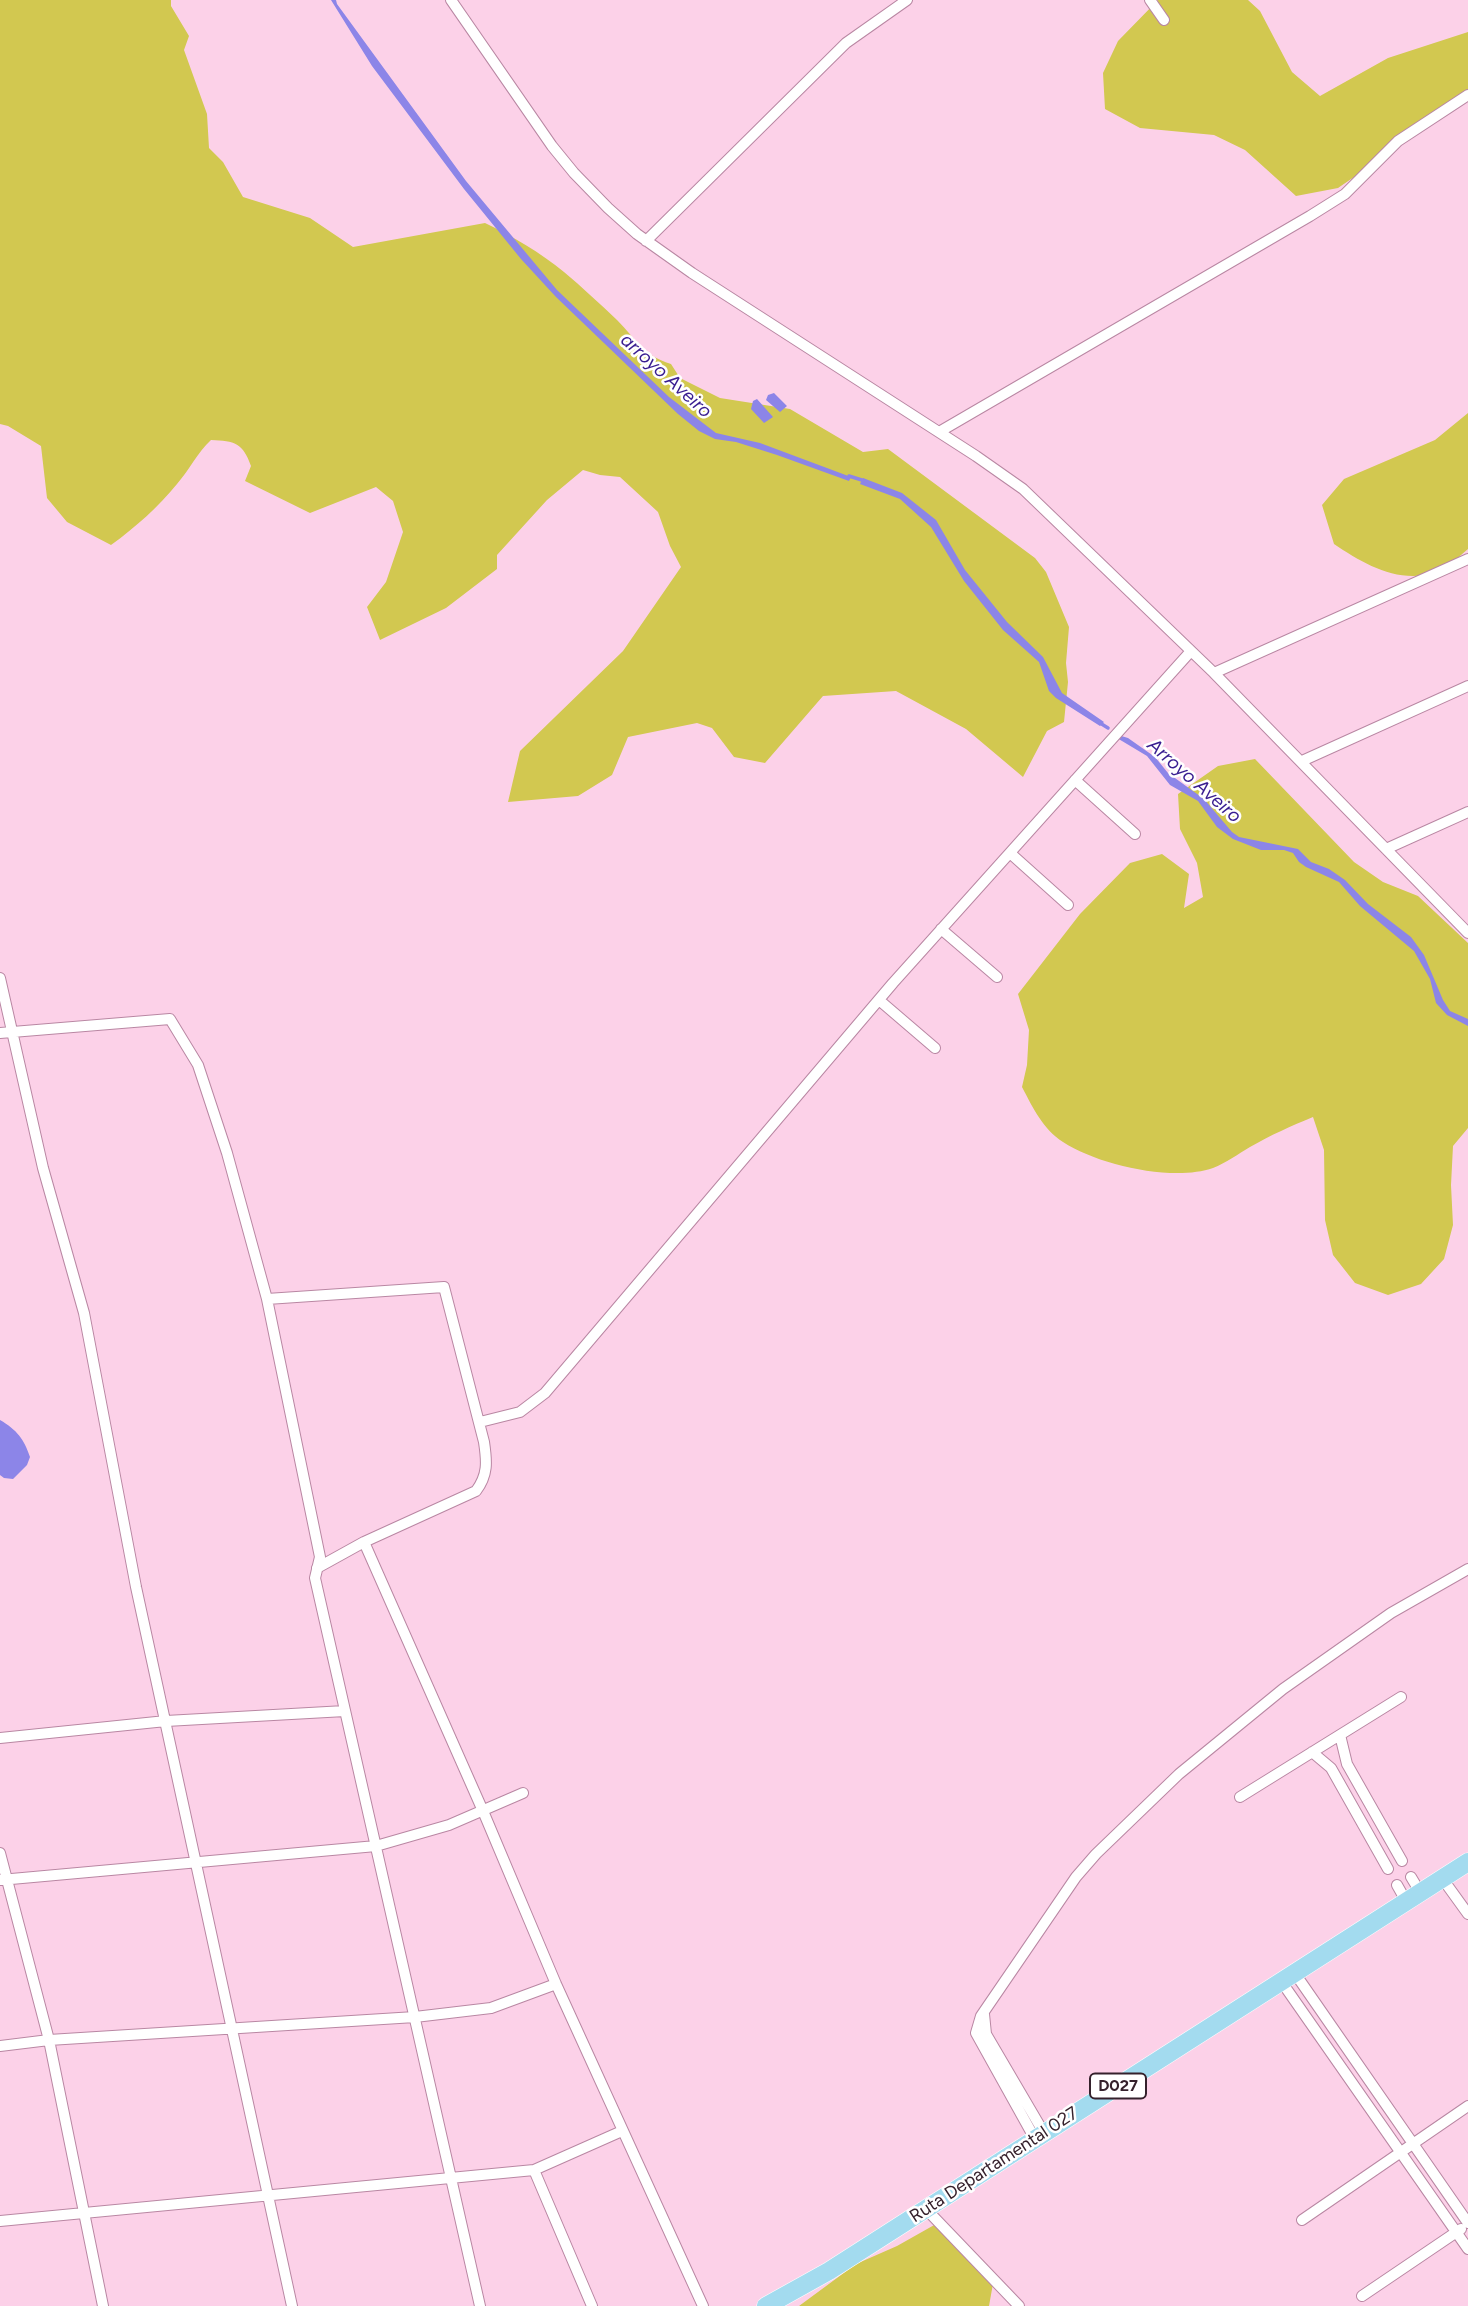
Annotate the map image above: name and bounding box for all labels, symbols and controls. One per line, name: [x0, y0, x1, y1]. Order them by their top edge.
water label: arroyo Aveiro: [616, 329, 716, 423]
water label: Arroyo Aveiro: [1142, 734, 1246, 828]
road number: D027: [1090, 2074, 1146, 2098]
street label: Ruta Departamental 027: [906, 2102, 1082, 2228]

